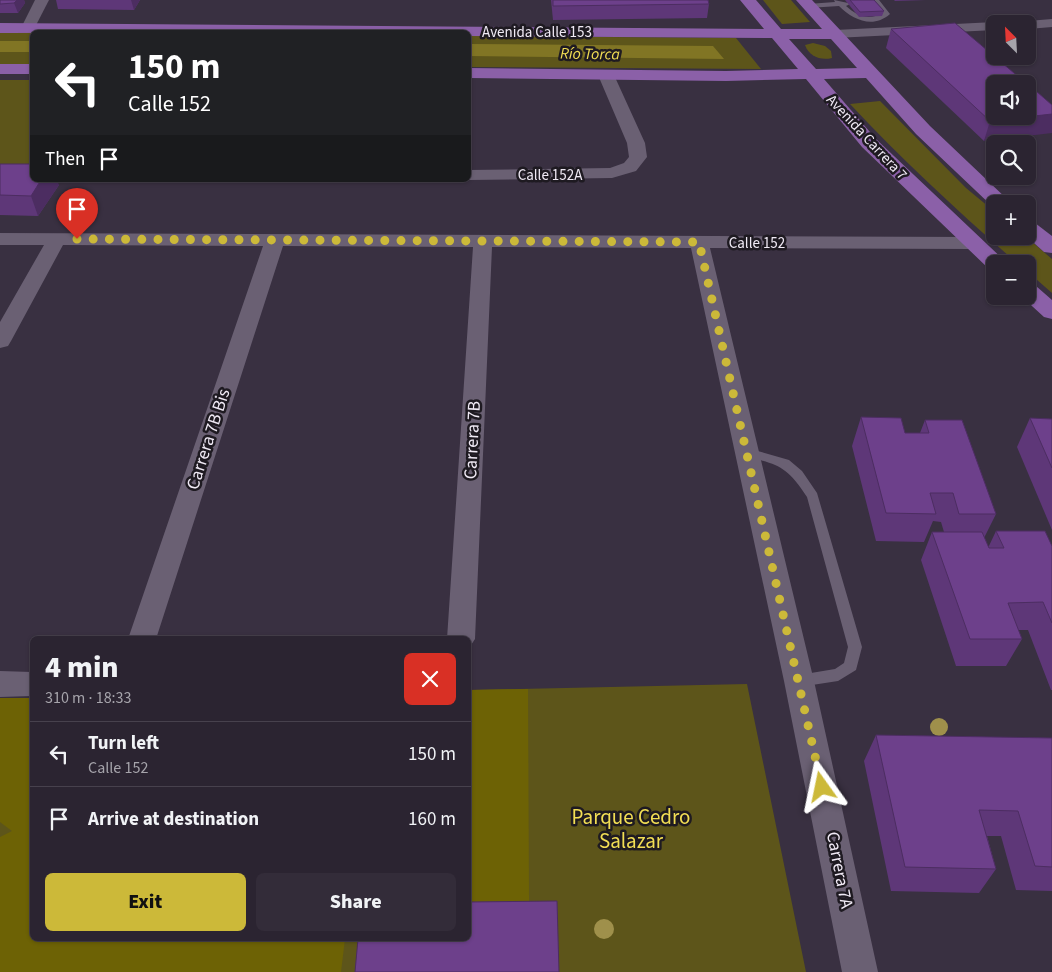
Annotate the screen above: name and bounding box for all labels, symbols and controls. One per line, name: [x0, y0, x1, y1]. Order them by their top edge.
north arrow: [986, 15, 1036, 65]
map controls: [986, 15, 1036, 305]
street label: Avenida Calle 153: [482, 22, 592, 43]
text: 150 m: [128, 42, 220, 92]
water label: Río Torca: [560, 42, 621, 66]
icon: left: [45, 50, 110, 115]
button: sound: [986, 75, 1036, 125]
text: Calle 152: [128, 88, 211, 120]
street label: Avenida Carrera 7: [821, 90, 912, 185]
button: search: [986, 135, 1036, 185]
icon: arrive: [95, 145, 123, 173]
text: Then: [45, 146, 85, 173]
street label: Calle 152A: [518, 165, 583, 186]
pin: [56, 188, 98, 239]
icon: arrive: [63, 195, 91, 223]
button: +: [986, 195, 1036, 245]
street label: Calle 152: [729, 233, 785, 254]
button: −: [986, 255, 1036, 305]
street label: Carrera 7B Bis: [180, 385, 237, 493]
street label: Carrera 7B: [458, 400, 487, 480]
text: 4 min: [45, 646, 119, 689]
button: close: [404, 653, 456, 705]
text: 310 m · 18:33: [45, 687, 132, 709]
text: Turn left: [88, 730, 159, 757]
icon: left: [45, 740, 73, 768]
text: 150 m: [408, 741, 456, 768]
text: Calle 152: [88, 757, 148, 779]
position arrow: [795, 760, 847, 812]
park label: Parque Cedro Salazar: [572, 802, 690, 856]
icon: arrive: [45, 805, 73, 833]
text: Arrive at destination: [88, 806, 259, 833]
text: 160 m: [408, 806, 456, 833]
street label: Carrera 7A: [820, 830, 859, 911]
button: Exit: [45, 873, 246, 931]
button: Share: [256, 873, 456, 931]

